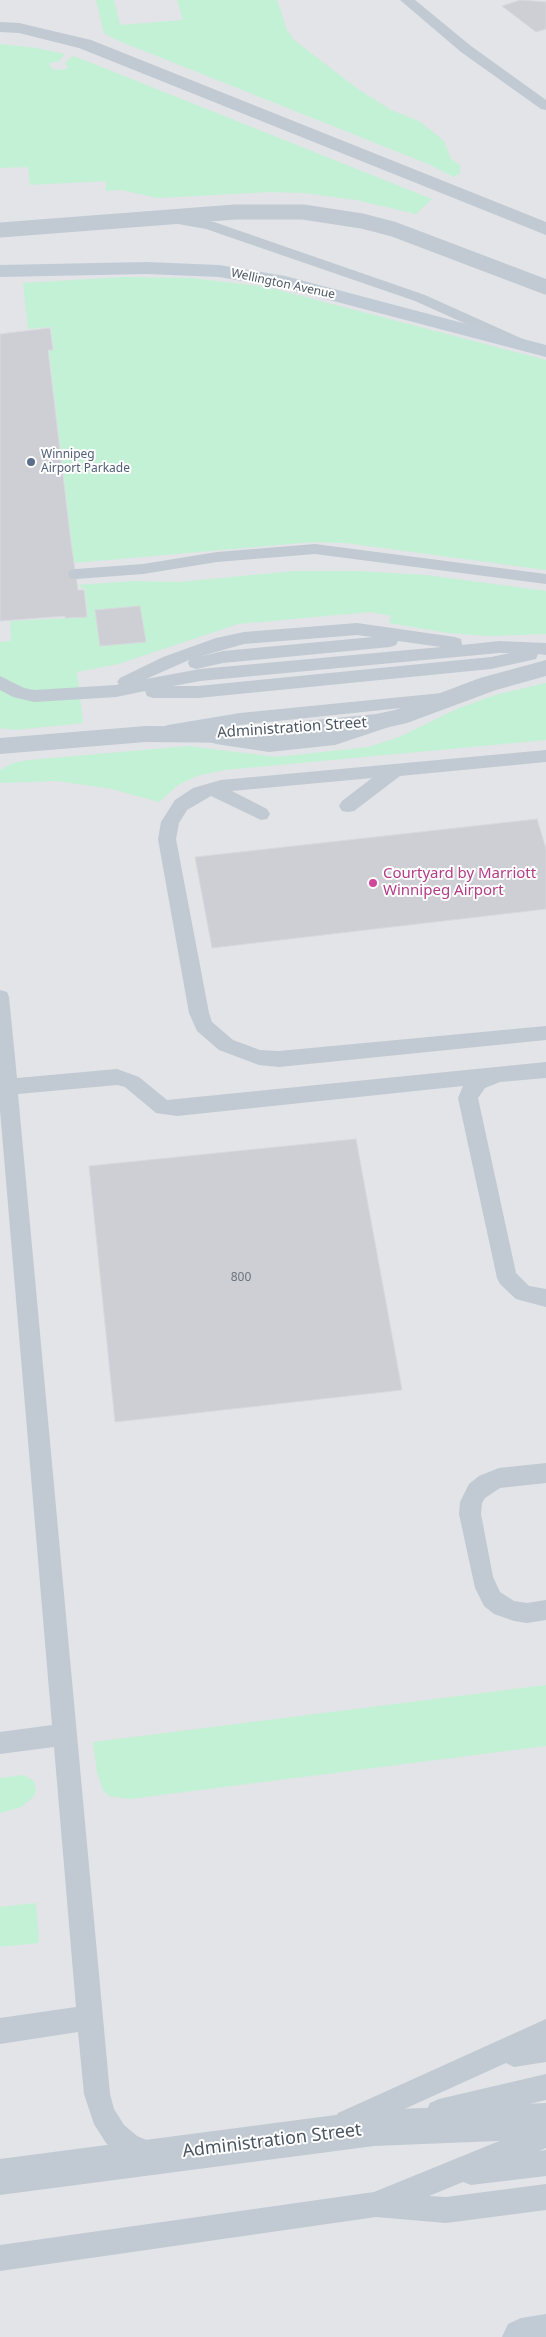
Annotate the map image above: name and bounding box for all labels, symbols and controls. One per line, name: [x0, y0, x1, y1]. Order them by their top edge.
street label: Wellington Avenue: [230, 266, 336, 302]
place label: Winnipeg Airport Parkade: [41, 448, 130, 476]
marker: Winnipeg Airport Parkade: [25, 456, 37, 468]
street label: Administration Street: [216, 714, 368, 742]
place label: Courtyard by Marriott Winnipeg Airport: [383, 865, 536, 900]
marker: Courtyard by Marriott Winnipeg Airport: [367, 877, 379, 889]
house number: 800: [231, 1271, 251, 1285]
street label: Administration Street: [181, 2119, 363, 2163]

